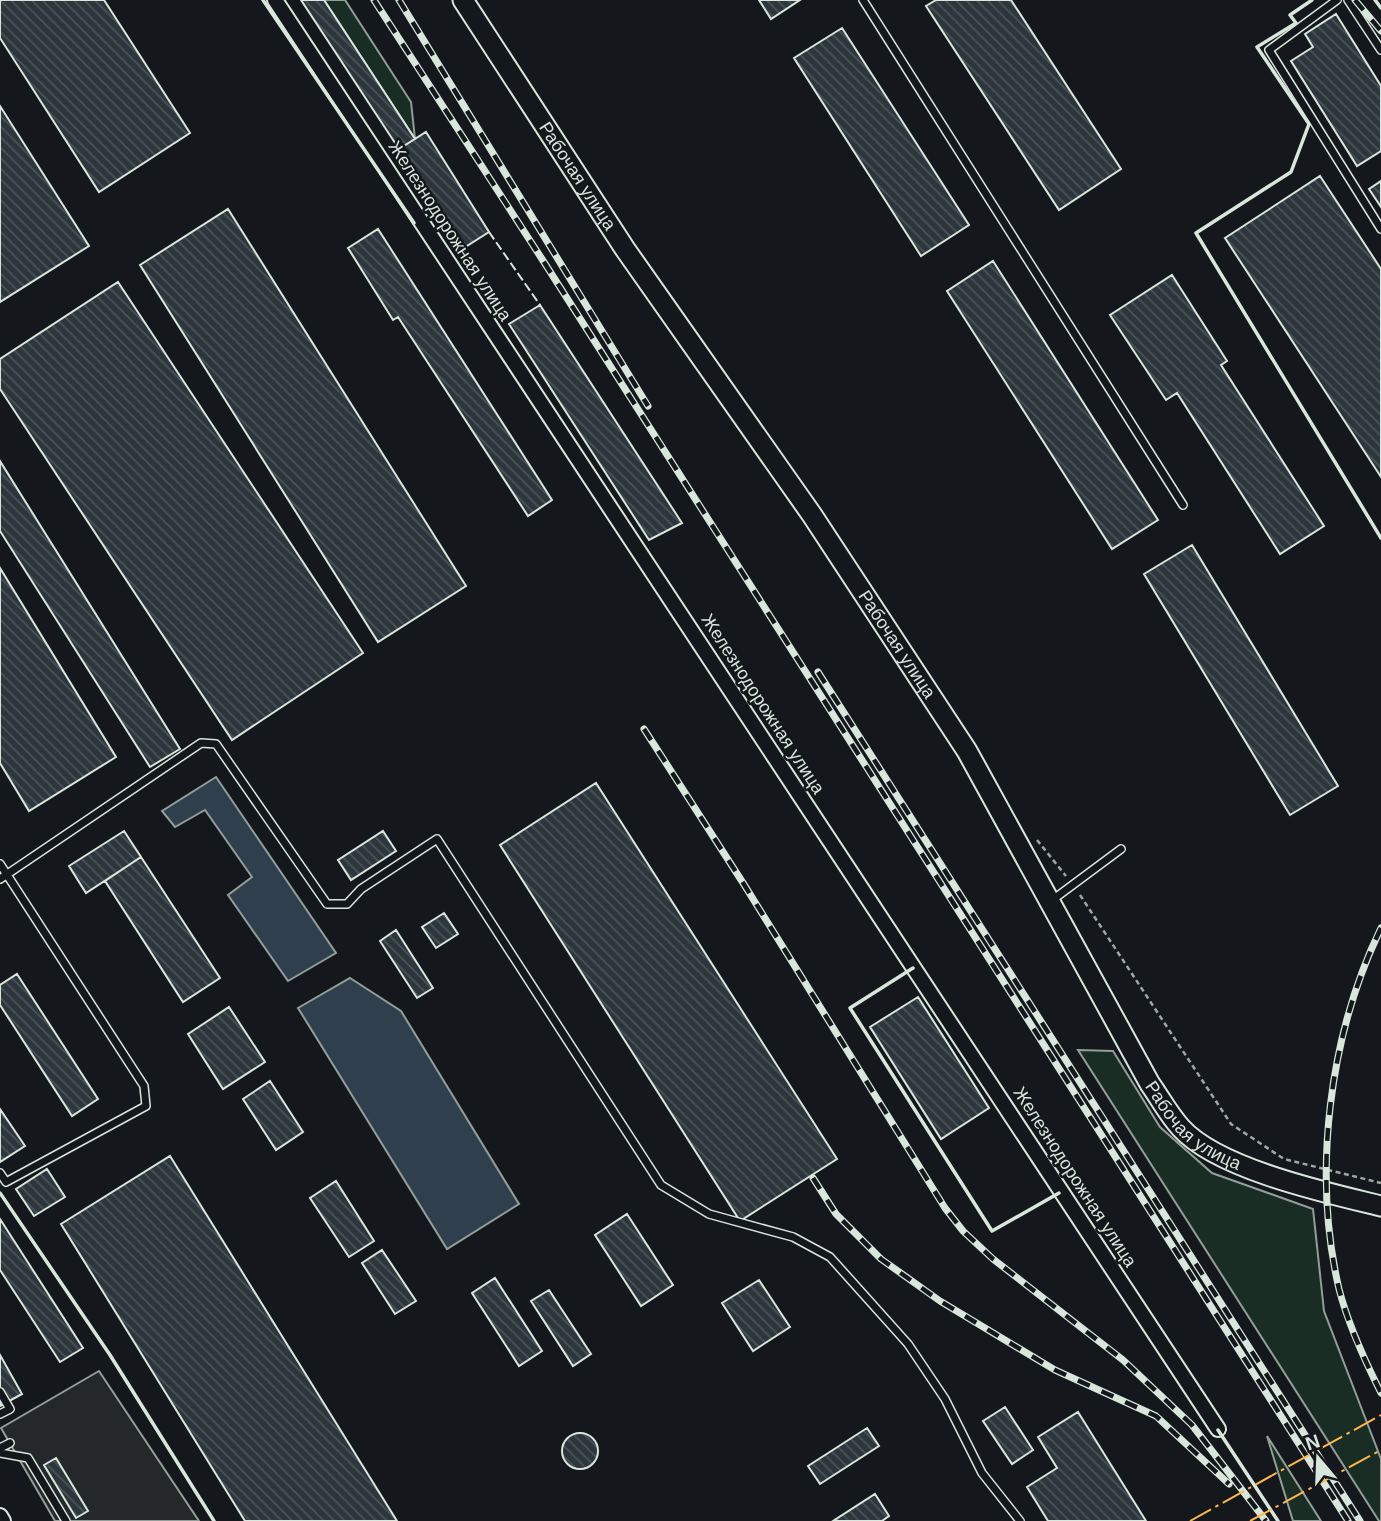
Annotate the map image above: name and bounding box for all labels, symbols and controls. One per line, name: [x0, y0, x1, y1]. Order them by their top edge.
street label: Рабочая улица: [535, 118, 621, 235]
street label: Железнодорожная улица: [384, 137, 516, 325]
street label: Рабочая улица: [854, 587, 940, 703]
street label: Железнодорожная улица: [697, 610, 829, 798]
street label: Рабочая улица: [1141, 1077, 1245, 1174]
street label: Железнодорожная улица: [1009, 1083, 1141, 1271]
north arrow: [1283, 1423, 1353, 1493]
text: N: [1303, 1430, 1323, 1455]

